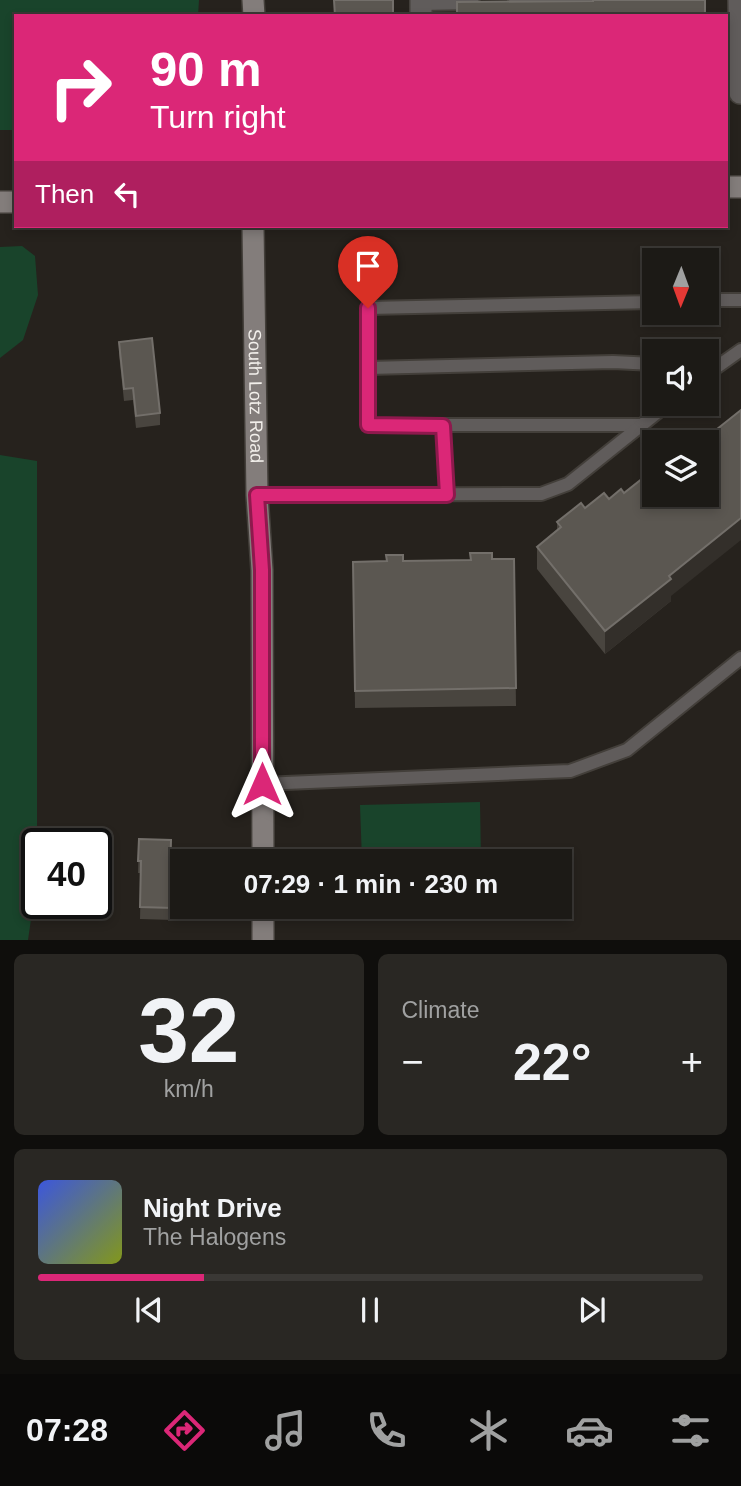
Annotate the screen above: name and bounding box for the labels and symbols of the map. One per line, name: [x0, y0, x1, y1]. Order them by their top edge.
pin: [338, 236, 398, 308]
north arrow: [642, 248, 719, 326]
street label: South Lotz Road: [245, 329, 267, 463]
position arrow: [225, 747, 299, 821]
speed limit sign: 40: [21, 828, 112, 919]

